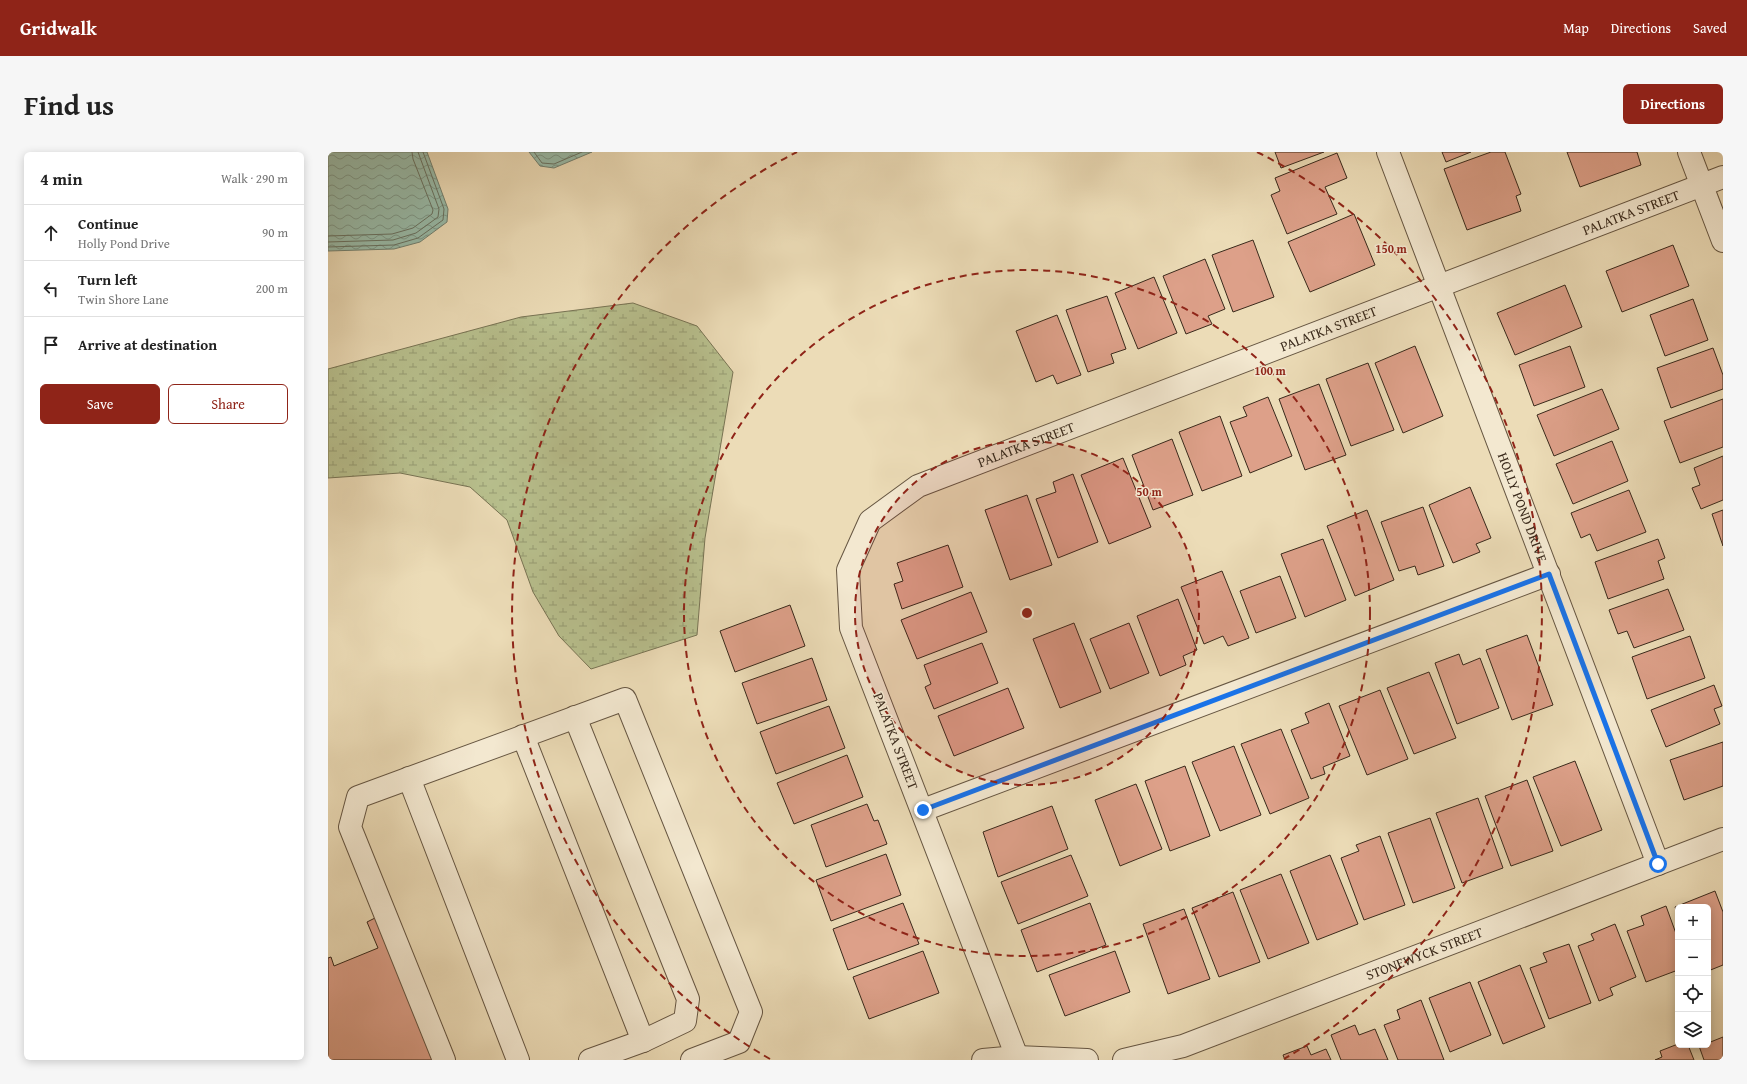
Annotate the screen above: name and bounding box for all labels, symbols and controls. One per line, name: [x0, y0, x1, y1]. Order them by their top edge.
text: Gridwalk: [20, 14, 97, 42]
text: Map: [1563, 18, 1589, 38]
text: Directions: [1611, 18, 1671, 38]
text: Saved: [1693, 18, 1727, 38]
text: Find us: [24, 84, 114, 125]
button: Directions: [1623, 84, 1723, 124]
text: 4 min: [40, 166, 82, 191]
text: Walk · 290 m: [221, 169, 288, 188]
street label: PALATKA STREET: [1580, 185, 1683, 240]
text: Continue: [78, 213, 139, 234]
icon: ahead: [40, 222, 62, 244]
text: 90 m: [262, 223, 288, 242]
text: Holly Pond Drive: [78, 234, 170, 253]
text: 150 m: [1375, 240, 1408, 257]
text: Turn left: [78, 269, 137, 290]
icon: left: [40, 278, 62, 300]
text: 200 m: [256, 279, 288, 298]
text: Twin Shore Lane: [78, 290, 169, 309]
street label: PALATKA STREET: [1277, 301, 1380, 356]
icon: arrive: [40, 334, 62, 356]
text: Arrive at destination: [78, 334, 217, 355]
text: 100 m: [1254, 362, 1287, 379]
button: Save: [40, 384, 160, 424]
button: Share: [168, 384, 288, 424]
street label: PALATKA STREET: [975, 417, 1078, 472]
street label: HOLLY POND DRIVE: [1493, 450, 1553, 565]
text: 50 m: [1136, 483, 1162, 500]
centre of rings: [1020, 606, 1034, 620]
street label: PALATKA STREET: [868, 690, 924, 792]
route end: [914, 801, 932, 819]
route start: [1649, 855, 1667, 873]
map controls: [1675, 904, 1711, 1048]
button: +: [1675, 904, 1711, 940]
street label: STONEWYCK STREET: [1363, 922, 1486, 985]
button: −: [1675, 940, 1711, 976]
button: locate: [1675, 976, 1711, 1012]
button: layers: [1675, 1012, 1711, 1048]

